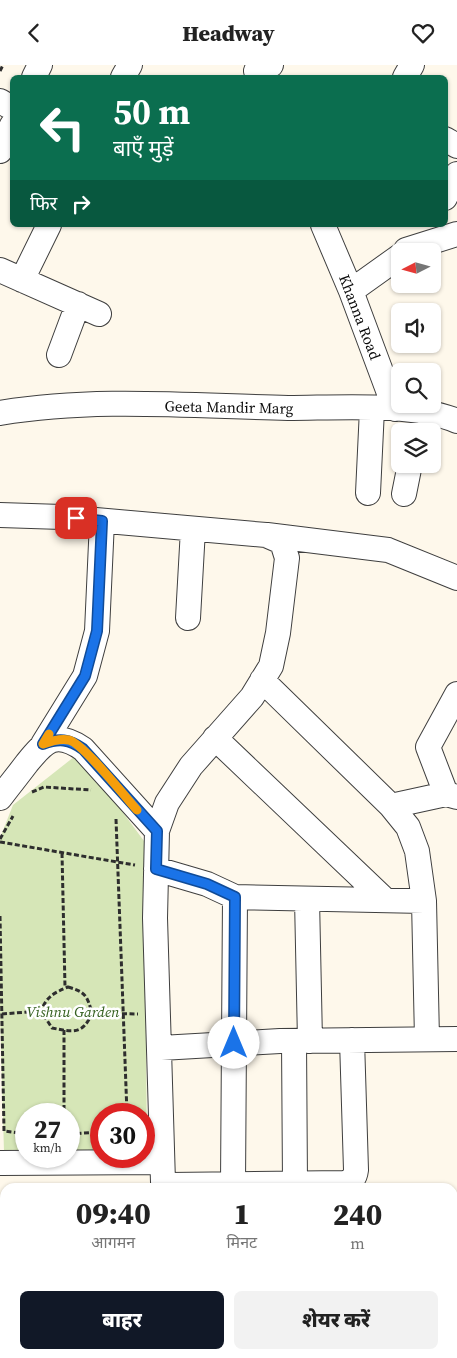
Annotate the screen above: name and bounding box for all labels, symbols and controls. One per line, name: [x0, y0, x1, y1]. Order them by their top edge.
text: Headway: [182, 18, 275, 48]
icon: back: [20, 19, 48, 47]
icon: heart: [409, 19, 437, 47]
text: 50 m: [113, 88, 190, 136]
icon: left: [30, 95, 95, 160]
text: बाएँ मुड़ें: [113, 133, 173, 163]
text: फिर: [30, 190, 57, 216]
icon: right: [67, 190, 95, 218]
north arrow: [391, 243, 441, 293]
map controls: [391, 243, 441, 473]
street label: Khanna Road: [334, 271, 386, 363]
button: sound: [391, 303, 441, 353]
button: search: [391, 363, 441, 413]
street label: Geeta Mandir Marg: [164, 395, 294, 419]
button: layers: [391, 423, 441, 473]
pin: [55, 497, 97, 539]
icon: arrive: [62, 504, 90, 532]
park label: Vishnu Garden: [27, 1001, 120, 1022]
position arrow: [207, 1016, 259, 1068]
speed limit sign: 30: [90, 1103, 155, 1168]
text: 27: [34, 1112, 61, 1146]
text: km/h: [33, 1140, 62, 1156]
text: 09:40: [76, 1193, 151, 1234]
text: 1: [234, 1193, 250, 1234]
text: 240: [333, 1194, 382, 1235]
text: आगमन: [91, 1231, 135, 1253]
text: मिनट: [226, 1231, 257, 1253]
text: m: [350, 1232, 365, 1254]
button: बाहर: [20, 1291, 224, 1349]
button: शेयर करें: [234, 1291, 438, 1349]

